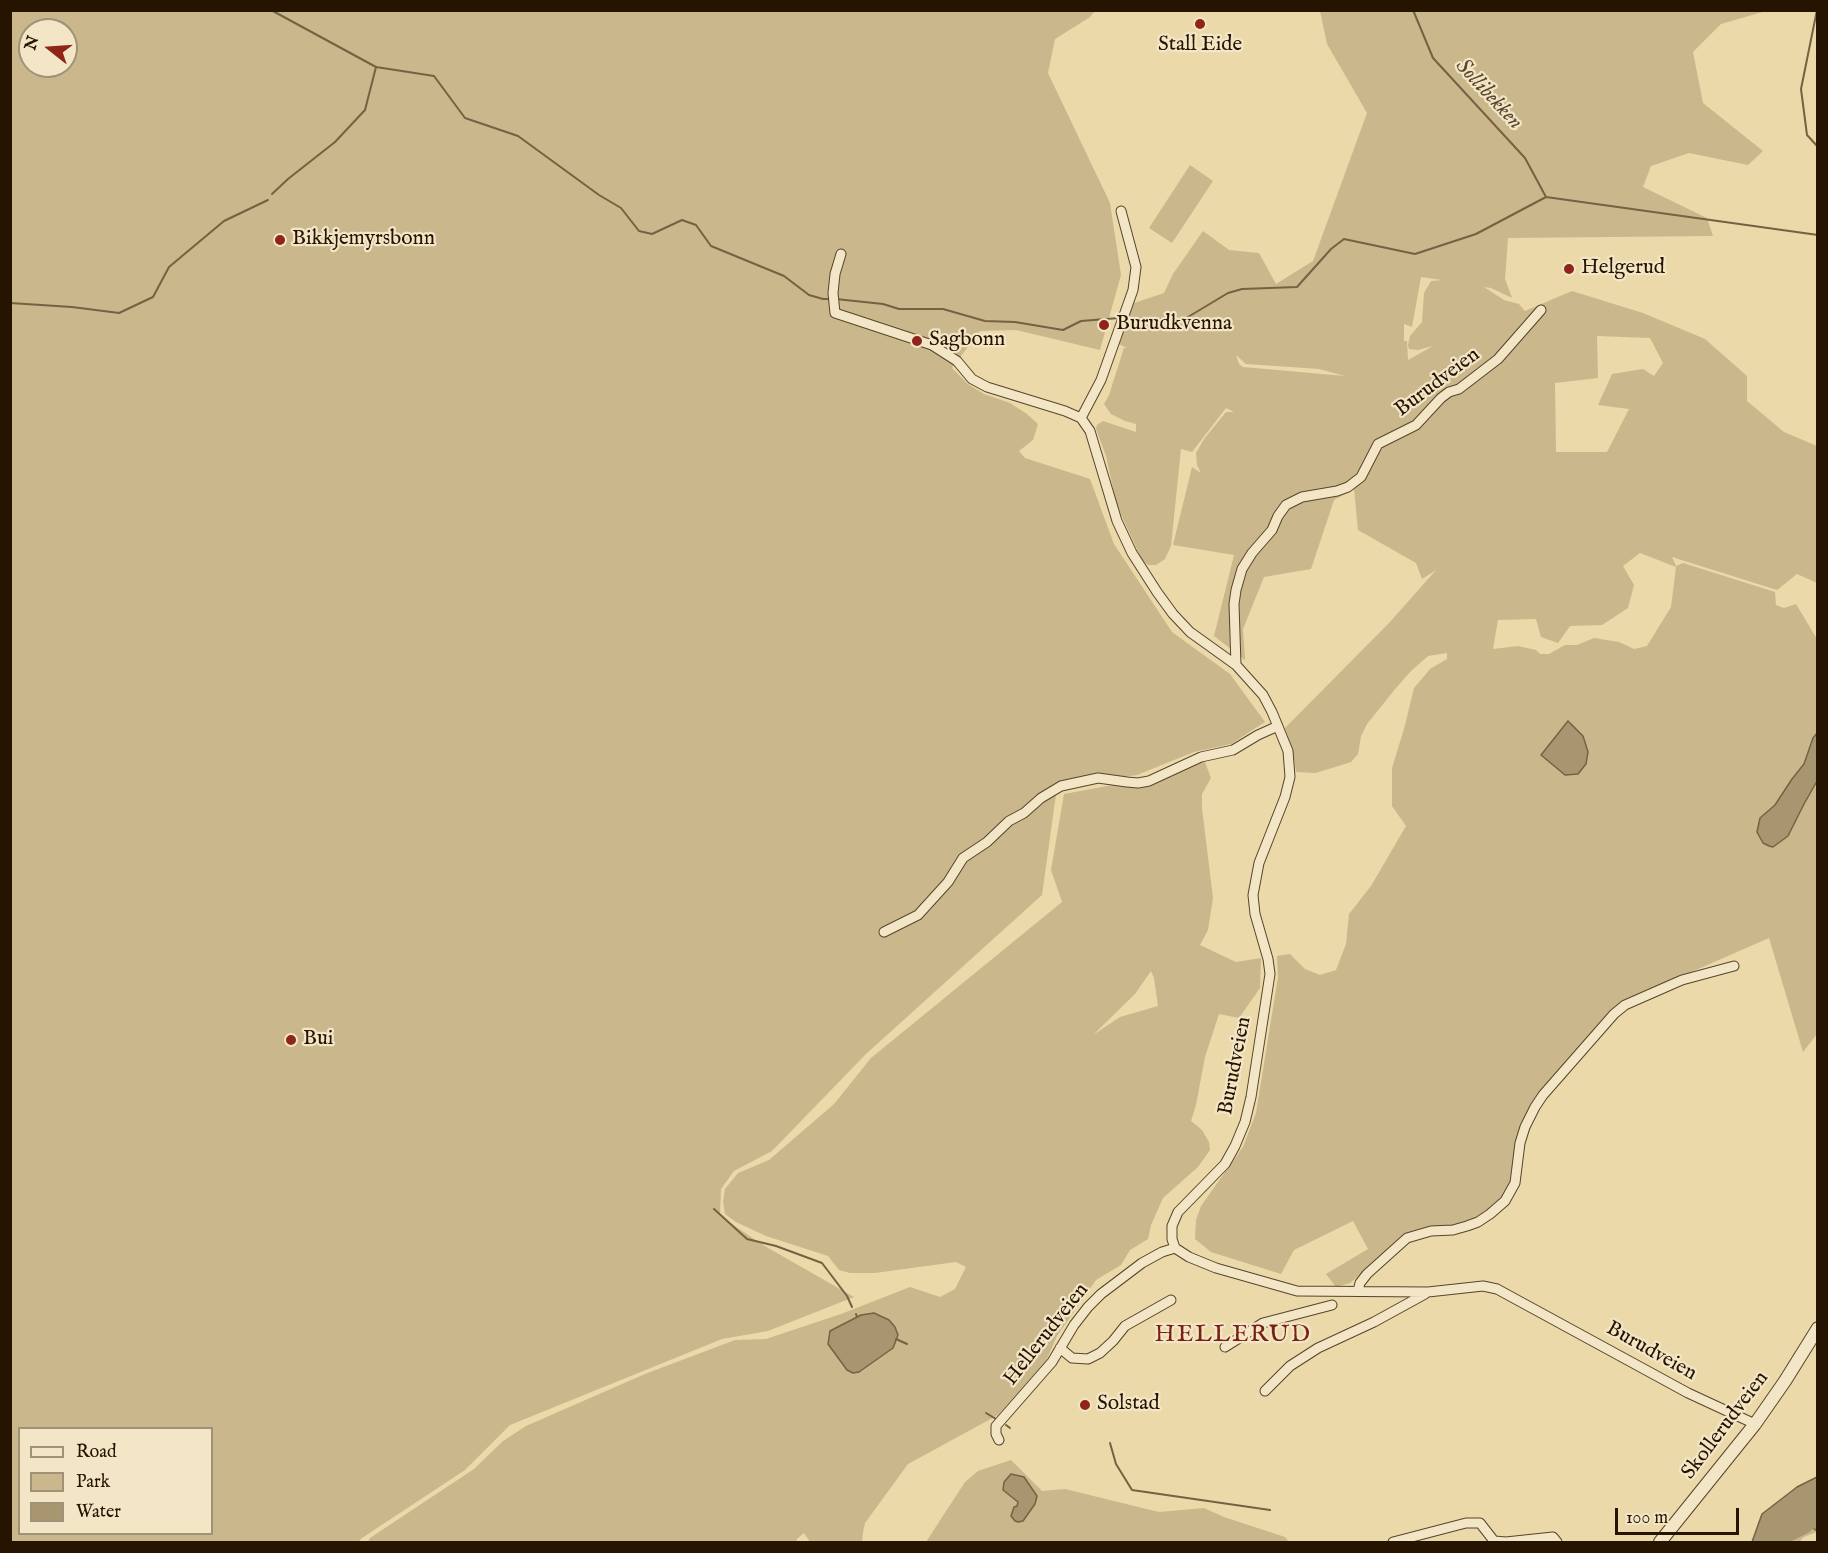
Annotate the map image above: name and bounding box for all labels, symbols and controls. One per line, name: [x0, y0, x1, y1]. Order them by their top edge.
marker: Stall Eide: [1193, 17, 1207, 31]
north arrow: [18, 18, 78, 78]
place label: Stall Eide: [1158, 33, 1242, 59]
text: N: [21, 34, 44, 53]
water label: Sollibekken: [1449, 54, 1527, 136]
place label: Bikkjemyrsbonn: [292, 227, 435, 253]
marker: Bikkjemyrsbonn: [273, 233, 287, 247]
place label: Helgerud: [1581, 256, 1665, 282]
marker: Helgerud: [1562, 262, 1576, 276]
place label: Burudkvenna: [1116, 312, 1232, 338]
marker: Burudkvenna: [1097, 318, 1111, 332]
place label: Sagbonn: [929, 328, 1005, 354]
marker: Sagbonn: [910, 334, 924, 348]
street label: Burudveien: [1391, 343, 1485, 423]
street label: Burudveien: [1214, 1015, 1258, 1117]
place label: Bui: [303, 1027, 333, 1053]
marker: Bui: [284, 1033, 298, 1047]
street label: Hellerudveien: [999, 1279, 1095, 1391]
street label: Burudveien: [1601, 1317, 1701, 1387]
district label: HELLERUD: [1155, 1322, 1311, 1350]
street label: Skollerudveien: [1677, 1367, 1775, 1485]
place label: Solstad: [1097, 1392, 1160, 1418]
marker: Solstad: [1078, 1398, 1092, 1412]
legend: [18, 1427, 213, 1535]
text: Road: [76, 1441, 117, 1464]
text: Park: [76, 1471, 110, 1494]
scale bar: [1618, 1496, 1742, 1534]
text: Water: [76, 1501, 121, 1524]
text: 100 m: [1626, 1507, 1668, 1530]

